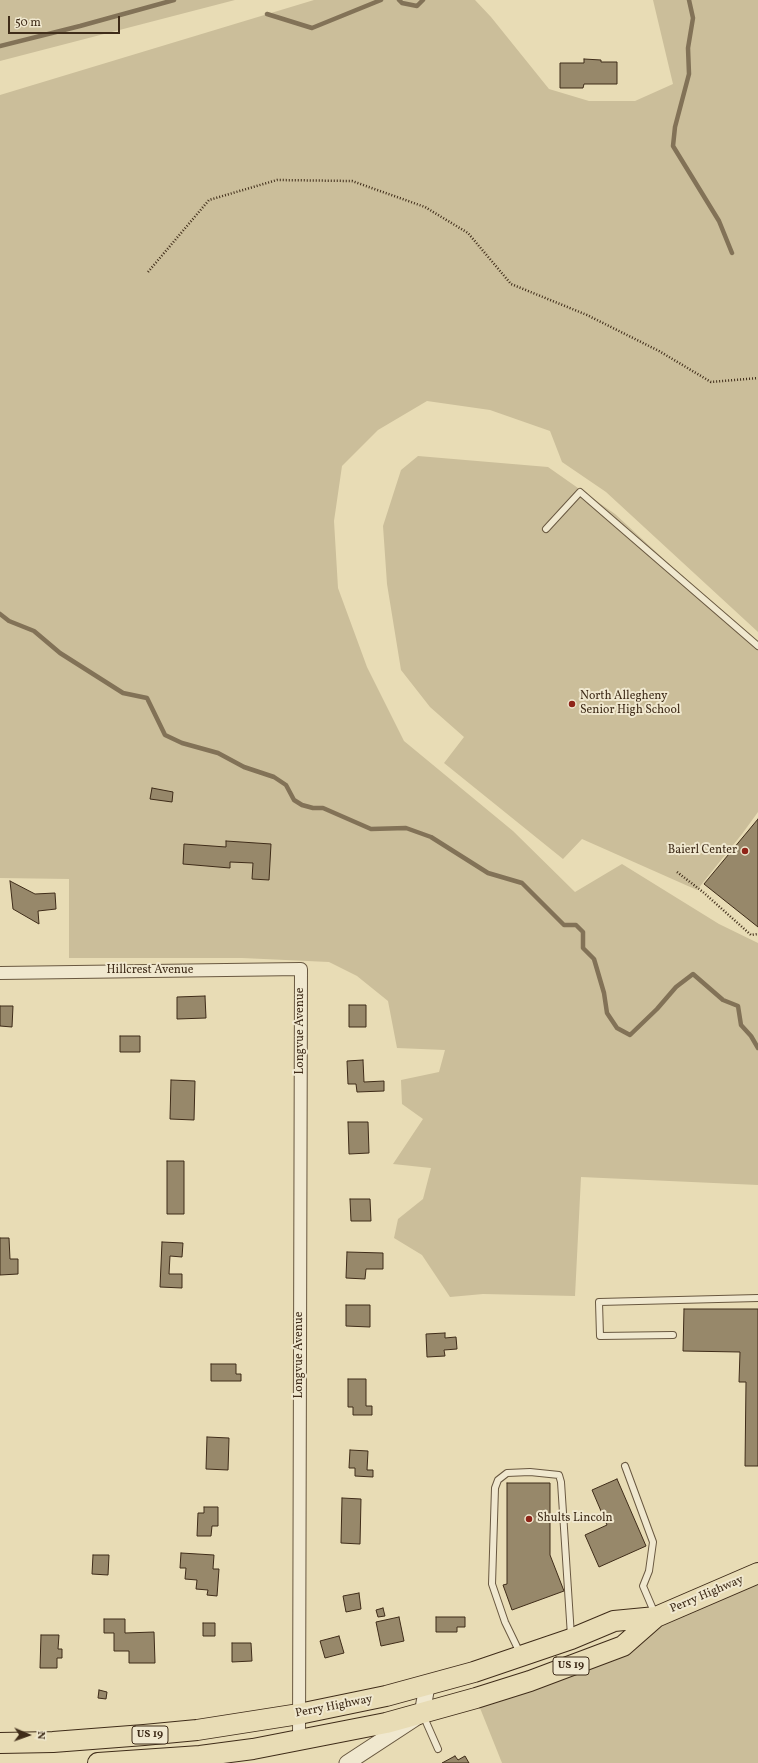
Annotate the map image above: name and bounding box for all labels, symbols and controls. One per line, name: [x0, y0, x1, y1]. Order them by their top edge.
scale bar: [10, 8, 122, 34]
text: 50 m: [15, 15, 41, 31]
place label: North Allegheny Senior High School: [580, 690, 680, 718]
marker: North Allegheny Senior High School: [567, 699, 577, 709]
place label: Baierl Center: [668, 844, 737, 858]
marker: Baierl Center: [740, 846, 750, 856]
street label: Hillcrest Avenue: [107, 964, 193, 978]
street label: Longvue Avenue: [294, 988, 308, 1074]
street label: Longvue Avenue: [293, 1312, 307, 1398]
place label: Shults Lincoln: [537, 1512, 613, 1526]
marker: Shults Lincoln: [524, 1514, 534, 1524]
street label: Perry Highway: [668, 1573, 746, 1617]
road number: US 19: [553, 1657, 589, 1675]
street label: Perry Highway: [294, 1692, 374, 1722]
north arrow: [8, 1715, 48, 1755]
road number: US 19: [132, 1726, 168, 1744]
text: N: [33, 1731, 48, 1740]

